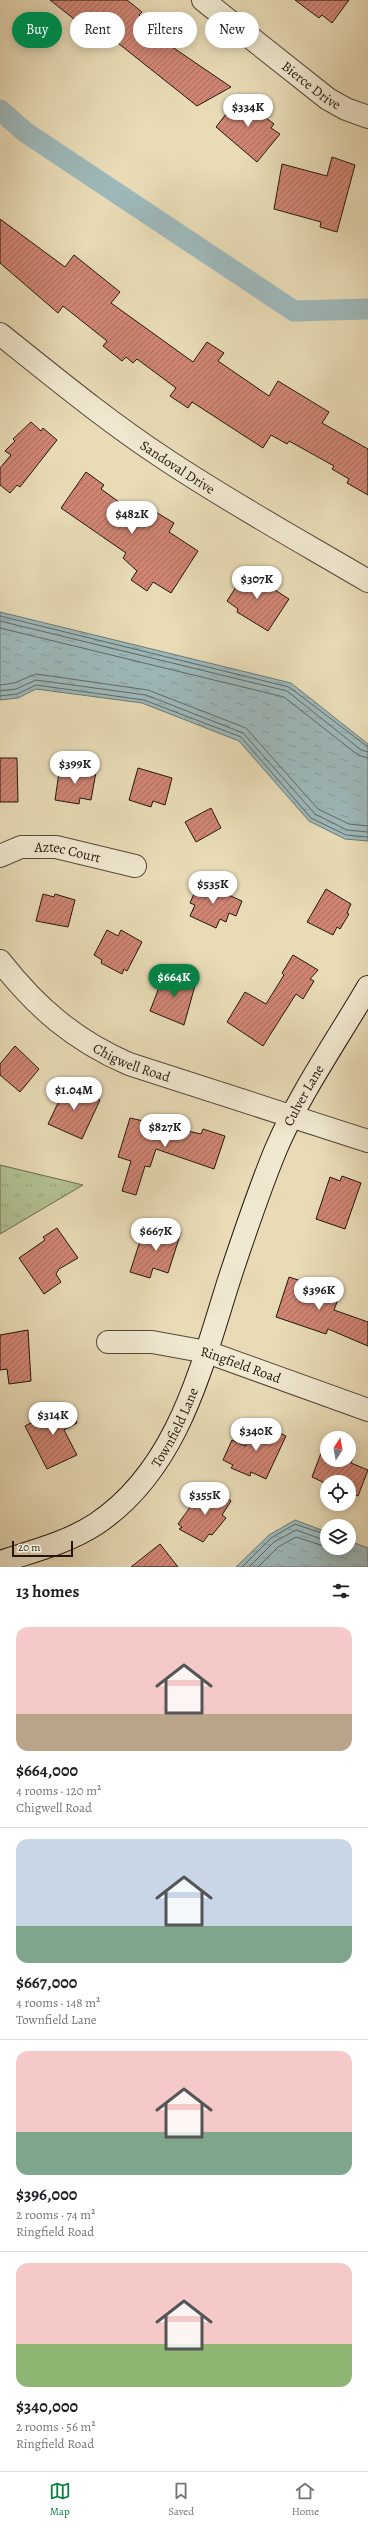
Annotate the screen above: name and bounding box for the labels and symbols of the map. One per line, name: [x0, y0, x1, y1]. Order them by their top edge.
street label: Bierce Drive: [278, 57, 344, 114]
pin: $334K: [220, 94, 276, 128]
street label: Sandoval Drive: [136, 436, 218, 499]
pin: $482K: [104, 501, 160, 535]
pin: $307K: [229, 566, 285, 600]
pin: $399K: [47, 751, 103, 785]
street label: Aztec Court: [33, 838, 103, 868]
pin: $535K: [185, 871, 241, 905]
pin: $664K: [146, 964, 202, 998]
street label: Chigwell Road: [89, 1039, 173, 1087]
street label: Culver Lane: [279, 1061, 329, 1130]
pin: $1.04M: [41, 1077, 107, 1111]
pin: $827K: [137, 1114, 193, 1148]
pin: $667K: [128, 1218, 184, 1252]
pin: $396K: [291, 1277, 347, 1311]
street label: Ringfield Road: [199, 1342, 284, 1388]
street label: Townfield Lane: [147, 1385, 203, 1471]
pin: $314K: [25, 1402, 81, 1436]
pin: $340K: [228, 1418, 284, 1452]
north arrow: [320, 1431, 356, 1467]
pin: $355K: [177, 1482, 233, 1516]
scale bar: [12, 1539, 73, 1558]

